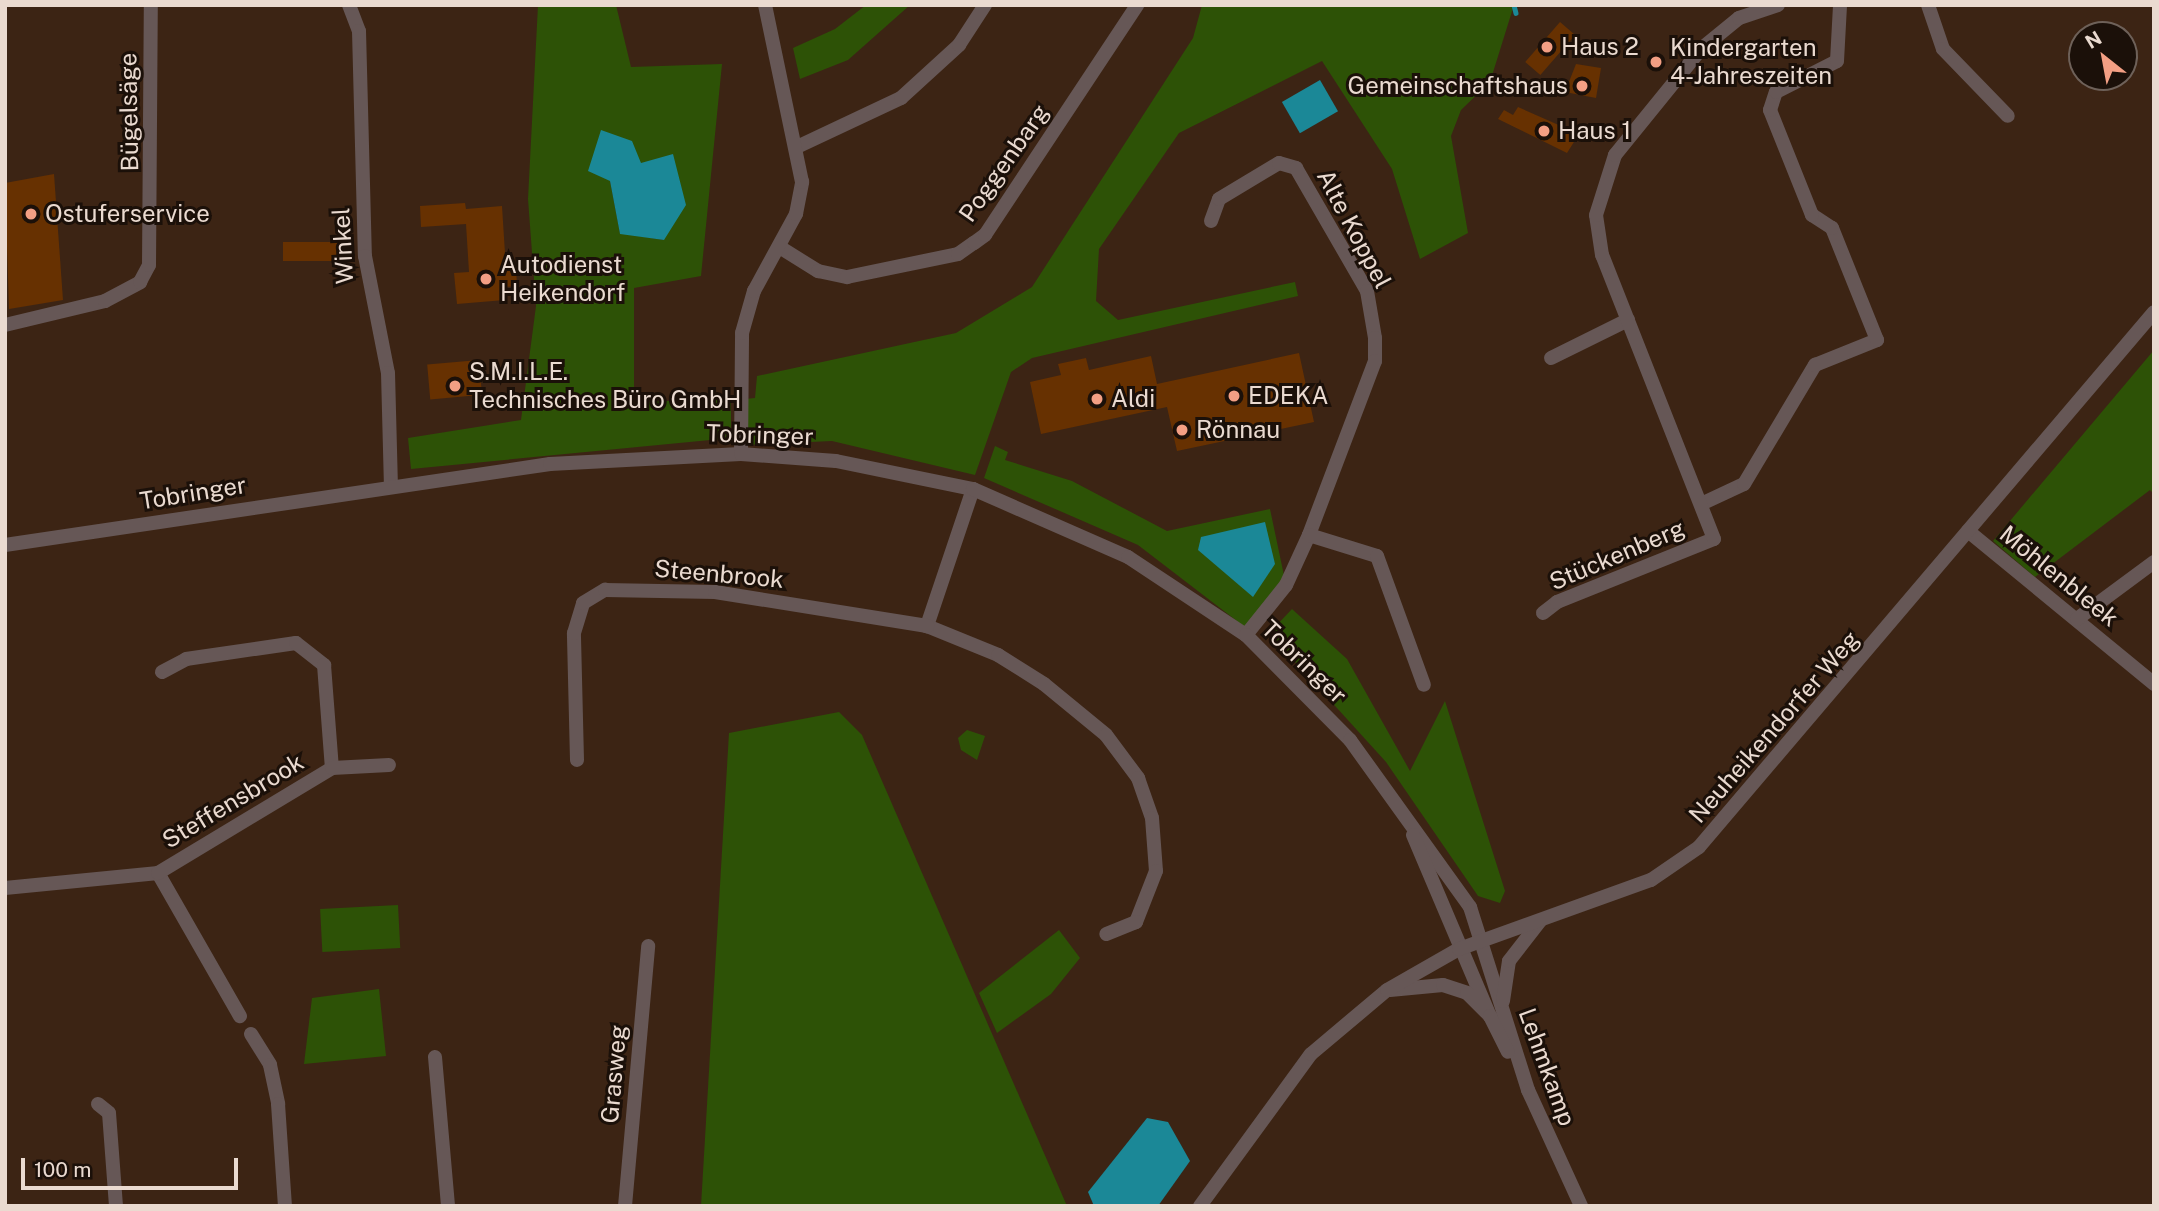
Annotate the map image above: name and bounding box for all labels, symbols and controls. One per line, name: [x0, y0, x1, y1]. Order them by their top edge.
north arrow: [2068, 21, 2138, 91]
text: N: [2081, 26, 2105, 53]
place label: Haus 2: [1561, 33, 1639, 61]
place label: Kindergarten 4-Jahreszeiten: [1670, 34, 1832, 90]
marker: Haus 2: [1539, 39, 1555, 55]
street label: Bügelsäge: [114, 52, 144, 172]
marker: Kindergarten 4-Jahreszeiten: [1648, 54, 1664, 70]
place label: Gemeinschaftshaus: [1348, 72, 1568, 100]
marker: Gemeinschaftshaus: [1574, 78, 1590, 94]
street label: Poggenbarg: [953, 99, 1055, 227]
place label: Haus 1: [1558, 117, 1631, 145]
marker: Haus 1: [1536, 123, 1552, 139]
street label: Alte Koppel: [1311, 165, 1397, 293]
place label: Ostuferservice: [45, 200, 210, 228]
marker: Ostuferservice: [23, 206, 39, 222]
street label: Winkel: [327, 207, 359, 285]
place label: Autodienst Heikendorf: [500, 251, 625, 307]
marker: Autodienst Heikendorf: [478, 271, 494, 287]
place label: S.M.I.L.E. Technisches Büro GmbH: [469, 358, 742, 414]
marker: S.M.I.L.E. Technisches Büro GmbH: [447, 378, 463, 394]
place label: EDEKA: [1248, 382, 1328, 410]
place label: Aldi: [1111, 385, 1155, 413]
marker: EDEKA: [1226, 388, 1242, 404]
marker: Aldi: [1089, 391, 1105, 407]
place label: Rönnau: [1196, 416, 1280, 444]
street label: Tobringer: [706, 419, 814, 451]
marker: Rönnau: [1174, 422, 1190, 438]
street label: Tobringer: [138, 470, 248, 516]
street label: Stückenberg: [1545, 514, 1689, 596]
street label: Möhlenbleek: [1994, 519, 2124, 633]
street label: Steenbrook: [653, 554, 785, 594]
street label: Tobringer: [1255, 614, 1353, 710]
street label: Neuheikendorfer Weg: [1683, 625, 1865, 829]
street label: Steffensbrook: [157, 748, 309, 854]
street label: Lehmkamp: [1512, 1004, 1582, 1130]
street label: Grasweg: [595, 1024, 633, 1124]
scale bar: [24, 1144, 242, 1188]
text: 100 m: [34, 1157, 91, 1182]

